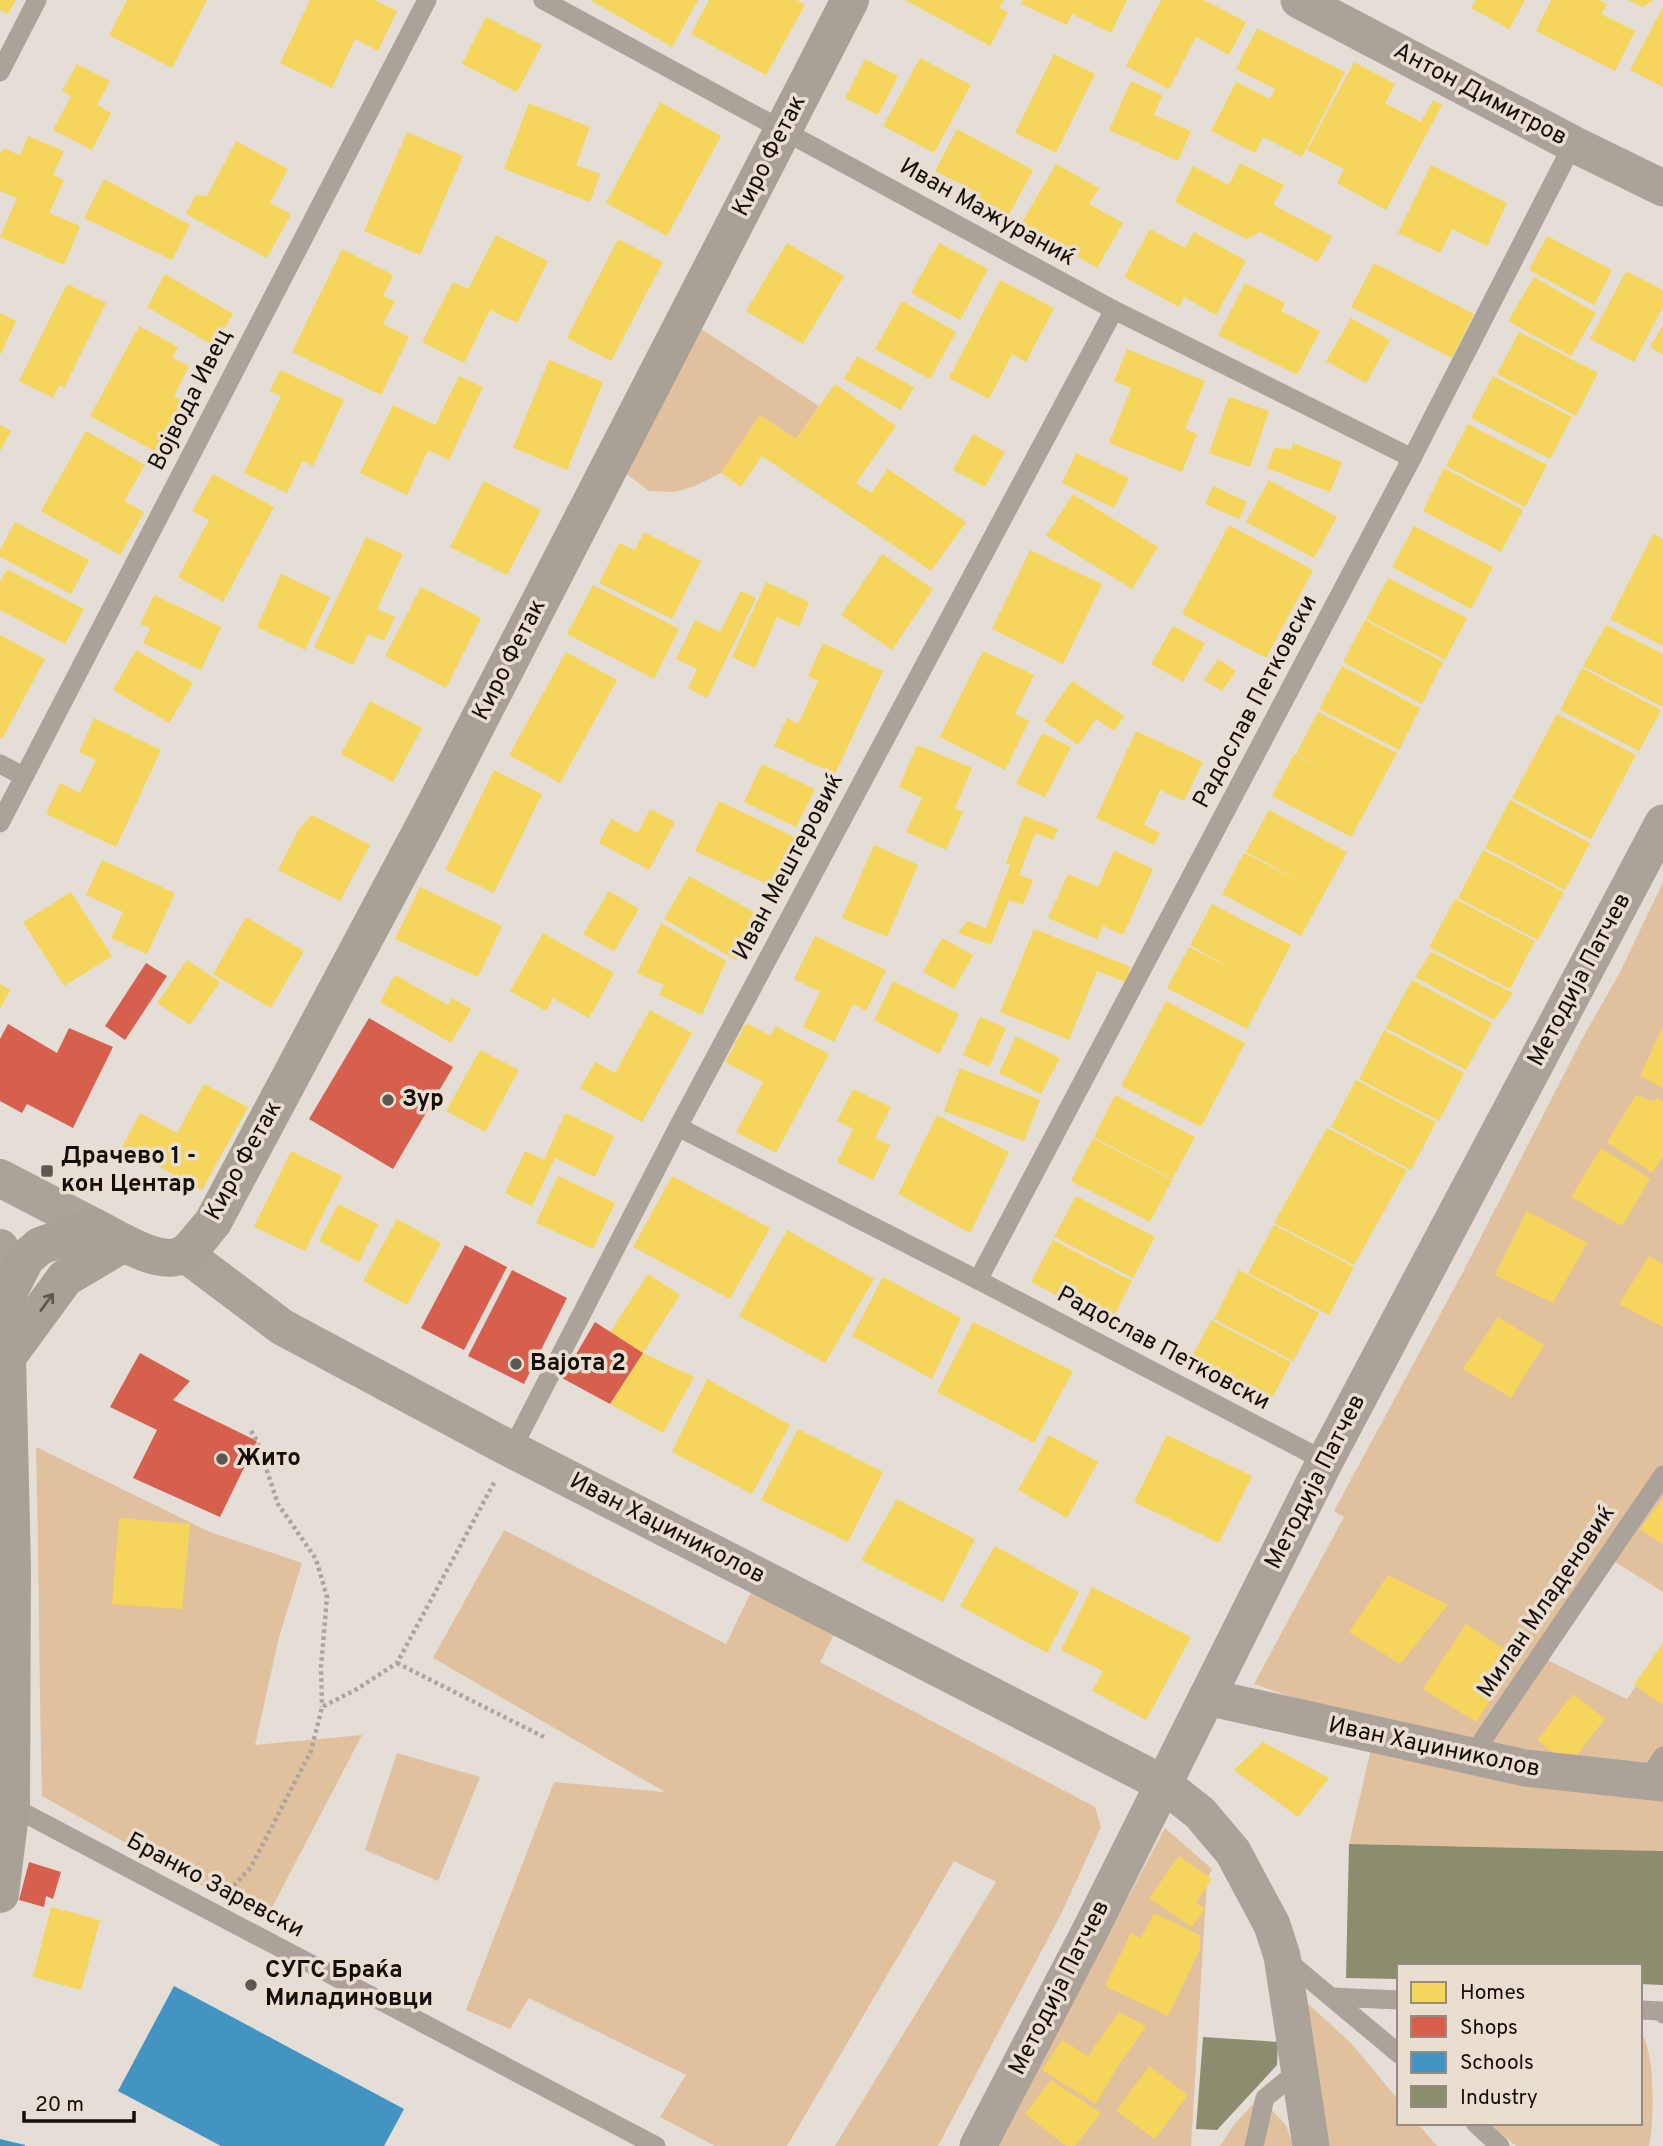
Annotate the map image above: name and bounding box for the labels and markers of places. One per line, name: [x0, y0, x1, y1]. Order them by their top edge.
place label: Зур: [402, 1085, 444, 1115]
marker: Зур: [380, 1092, 396, 1108]
place label: Драчево 1 - кон Центар: [61, 1142, 196, 1200]
marker: Драчево 1 - кон Центар: [39, 1163, 55, 1179]
place label: Вајота 2: [530, 1349, 626, 1379]
marker: Вајота 2: [508, 1356, 524, 1372]
place label: Жито: [236, 1444, 301, 1474]
marker: Жито: [214, 1451, 230, 1467]
place label: СУГС Браќа Миладиновци: [265, 1956, 433, 2014]
marker: СУГС Браќа Миладиновци: [243, 1977, 259, 1993]

